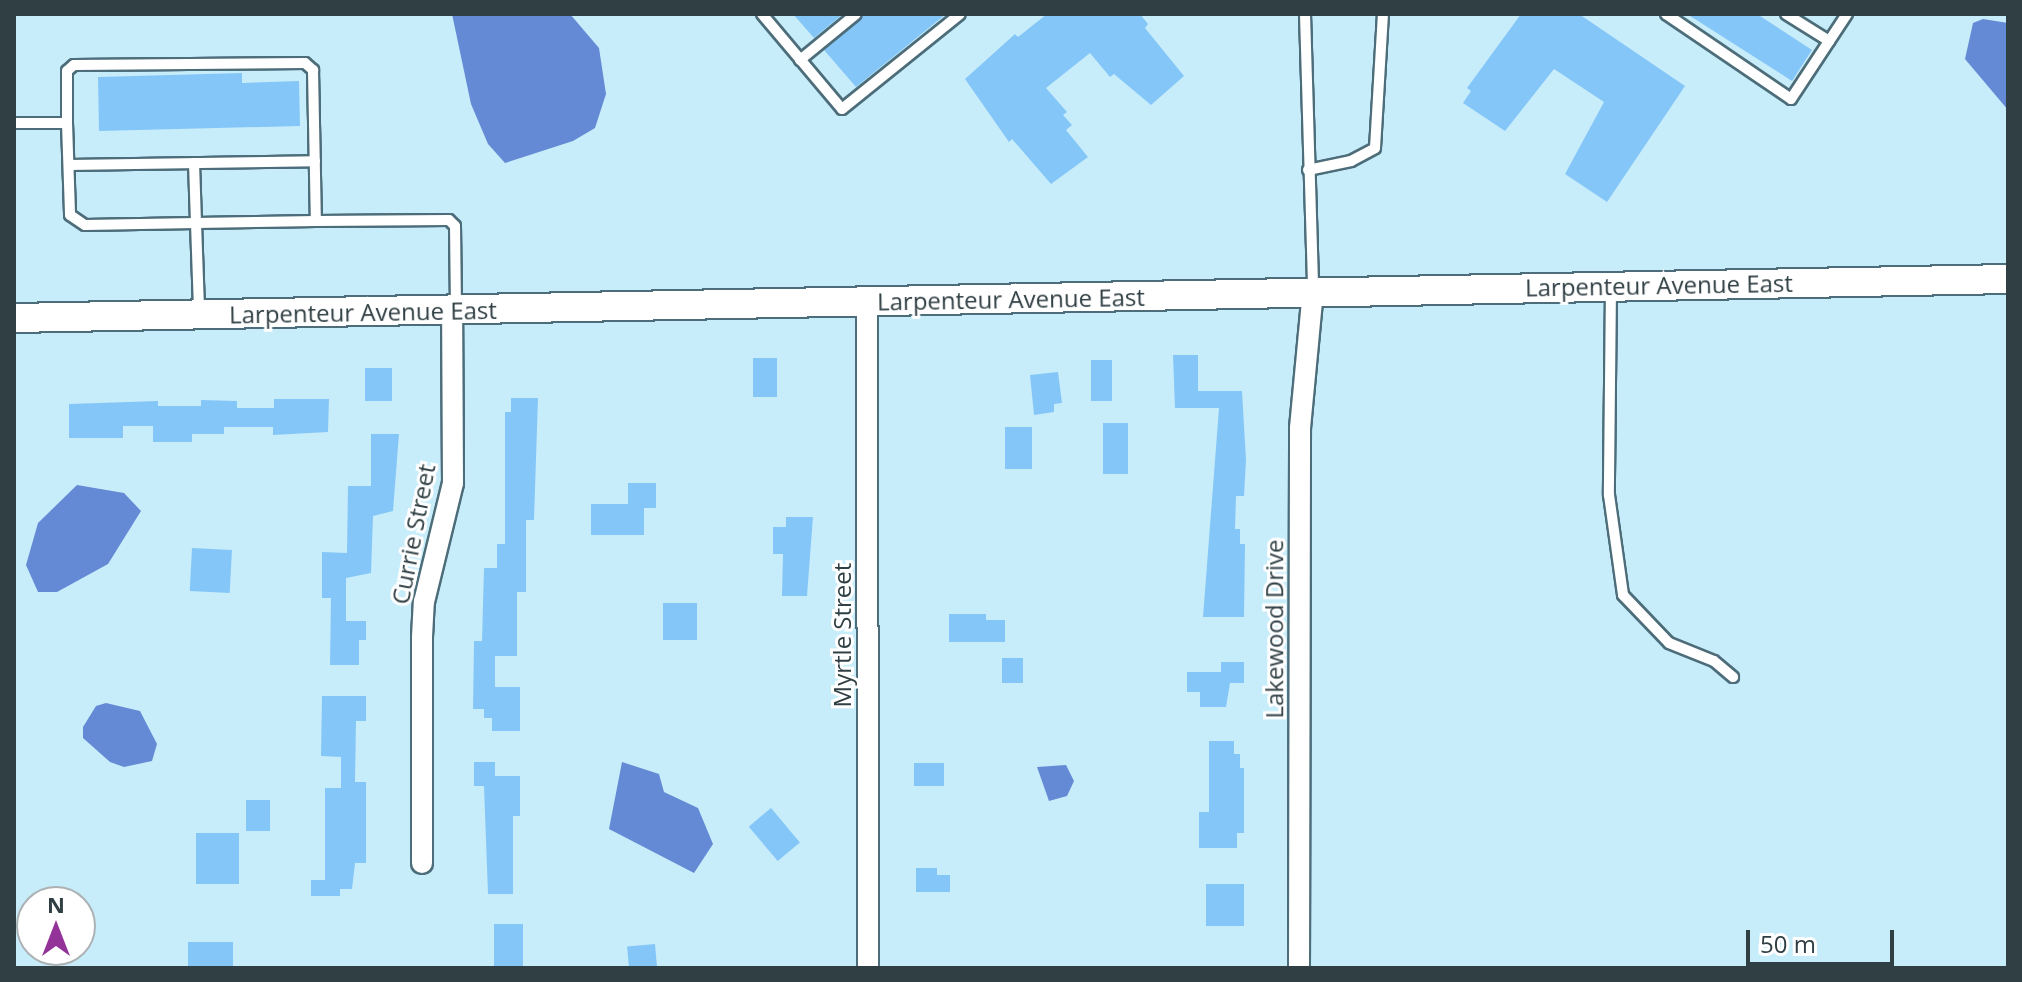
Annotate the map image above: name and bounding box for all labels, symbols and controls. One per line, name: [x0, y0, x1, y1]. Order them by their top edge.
street label: Larpenteur Avenue East: [1525, 268, 1793, 302]
street label: Larpenteur Avenue East: [877, 282, 1145, 316]
street label: Larpenteur Avenue East: [229, 295, 497, 329]
street label: Currie Street: [385, 461, 441, 607]
street label: Lakewood Drive: [1260, 539, 1288, 719]
street label: Myrtle Street: [828, 563, 856, 707]
north arrow: [16, 886, 96, 966]
text: N: [47, 889, 65, 919]
scale bar: [1750, 914, 1898, 964]
text: 50 m: [1760, 927, 1816, 960]

